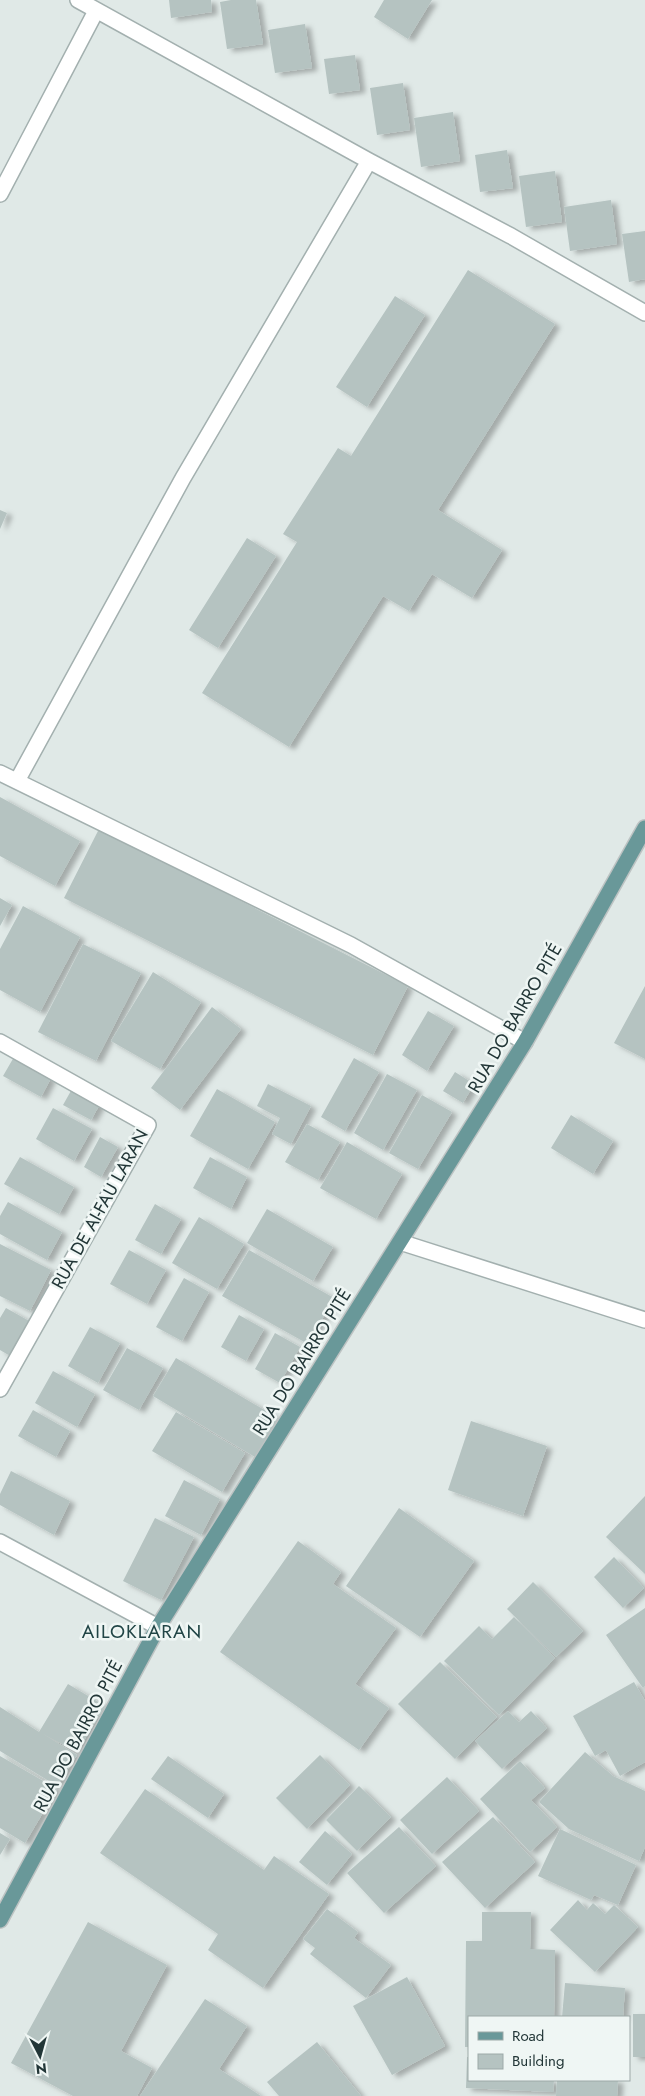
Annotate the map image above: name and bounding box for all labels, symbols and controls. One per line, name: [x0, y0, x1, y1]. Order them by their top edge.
street label: RUA DO BAIRRO PITÉ: [462, 938, 568, 1098]
street label: RUA DE AI-FAU LARAN: [45, 1124, 155, 1294]
street label: RUA DO BAIRRO PITÉ: [246, 1284, 358, 1440]
district label: AILOKLARAN: [82, 1618, 202, 1645]
street label: RUA DO BAIRRO PITÉ: [27, 1655, 129, 1817]
legend: [468, 2016, 630, 2081]
text: Road: [512, 2025, 544, 2047]
north arrow: [15, 2031, 65, 2081]
text: Building: [512, 2050, 564, 2072]
text: N: [35, 2058, 48, 2079]

